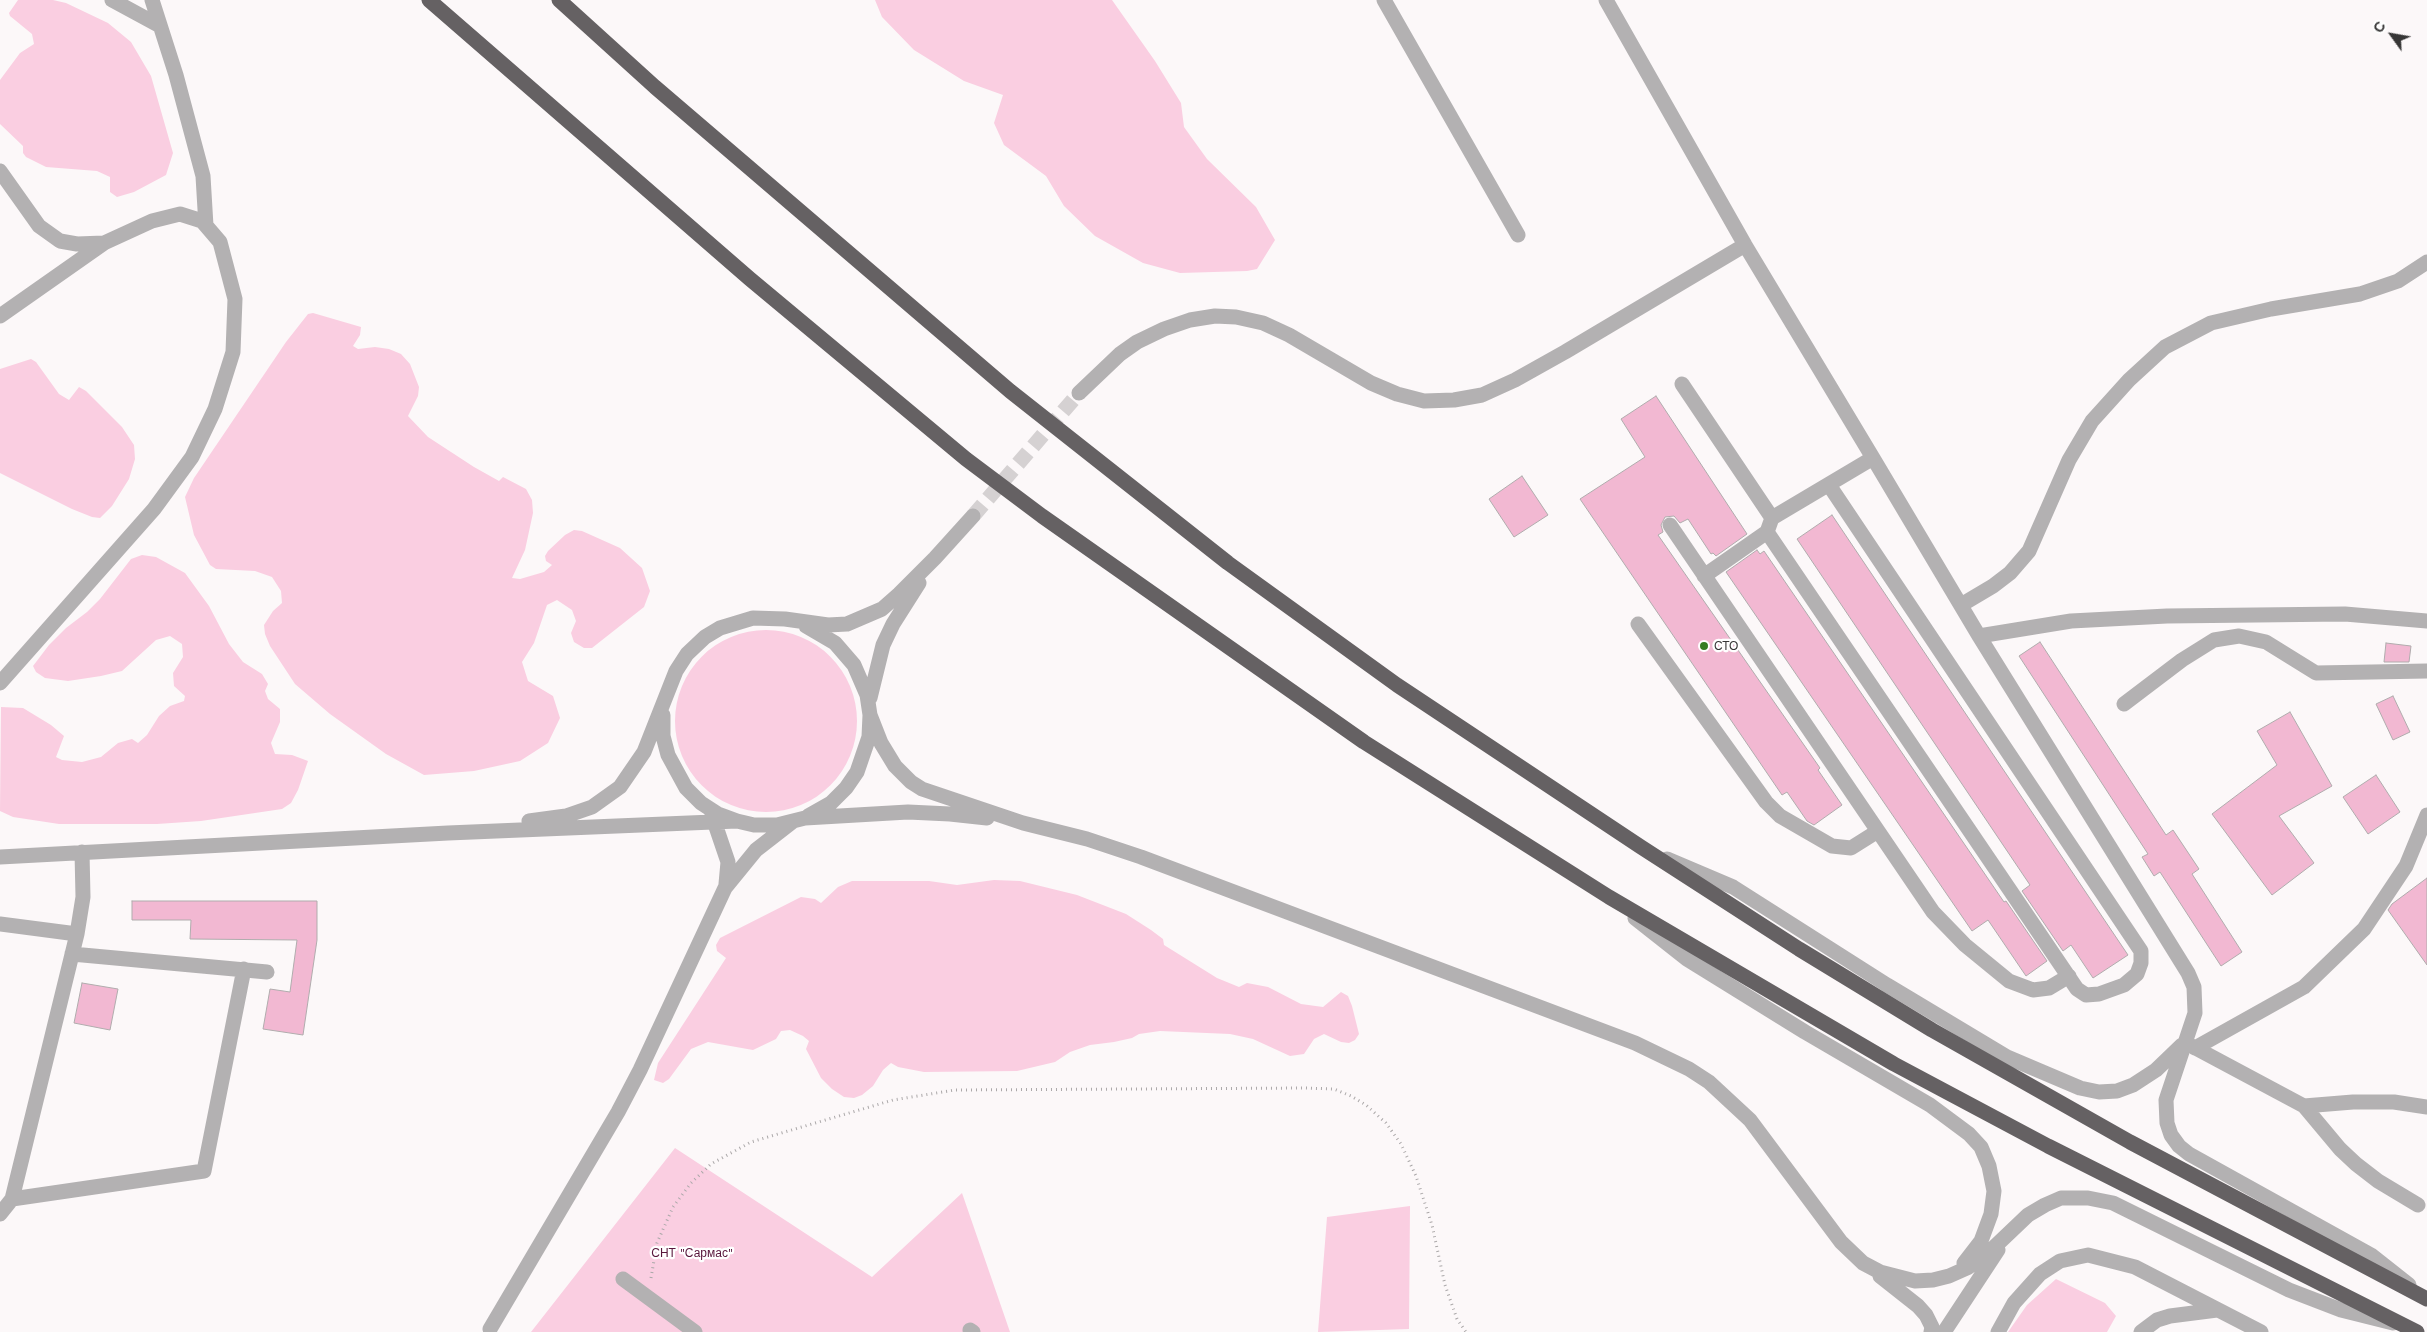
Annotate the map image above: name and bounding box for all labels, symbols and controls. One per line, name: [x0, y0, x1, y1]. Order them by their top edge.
north arrow: [2367, 10, 2417, 60]
text: С: [2370, 19, 2389, 36]
place label: СТО: [1714, 639, 1738, 653]
marker: СТО: [1698, 640, 1710, 652]
park label: СНТ "Сармас": [651, 1246, 733, 1260]

